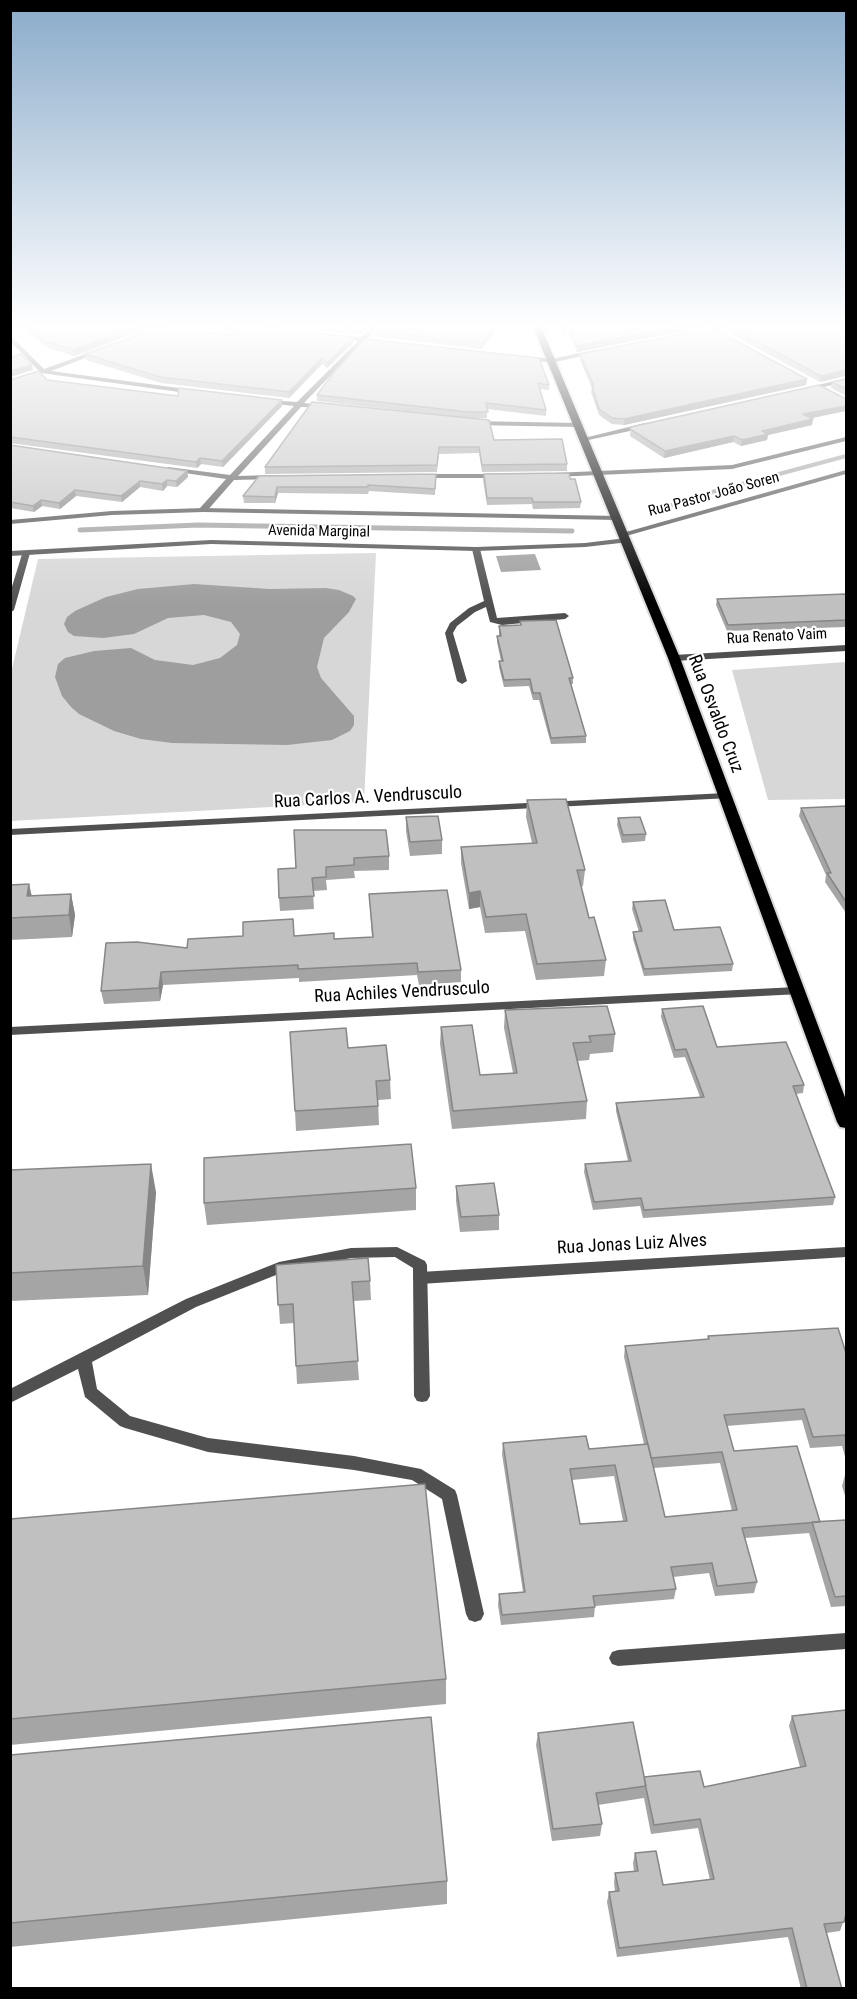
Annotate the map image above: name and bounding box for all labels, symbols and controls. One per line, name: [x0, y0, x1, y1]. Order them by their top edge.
street label: Rua Pastor João Soren: [647, 469, 781, 521]
street label: Avenida Marginal: [268, 522, 370, 542]
street label: Rua Renato Vaim: [726, 625, 828, 649]
street label: Rua Osvaldo Cruz: [683, 652, 747, 776]
street label: Rua Carlos A. Vendrusculo: [273, 782, 463, 814]
street label: Rua Achiles Vendrusculo: [314, 978, 490, 1008]
street label: Rua Jonas Luiz Alves: [556, 1230, 708, 1260]

